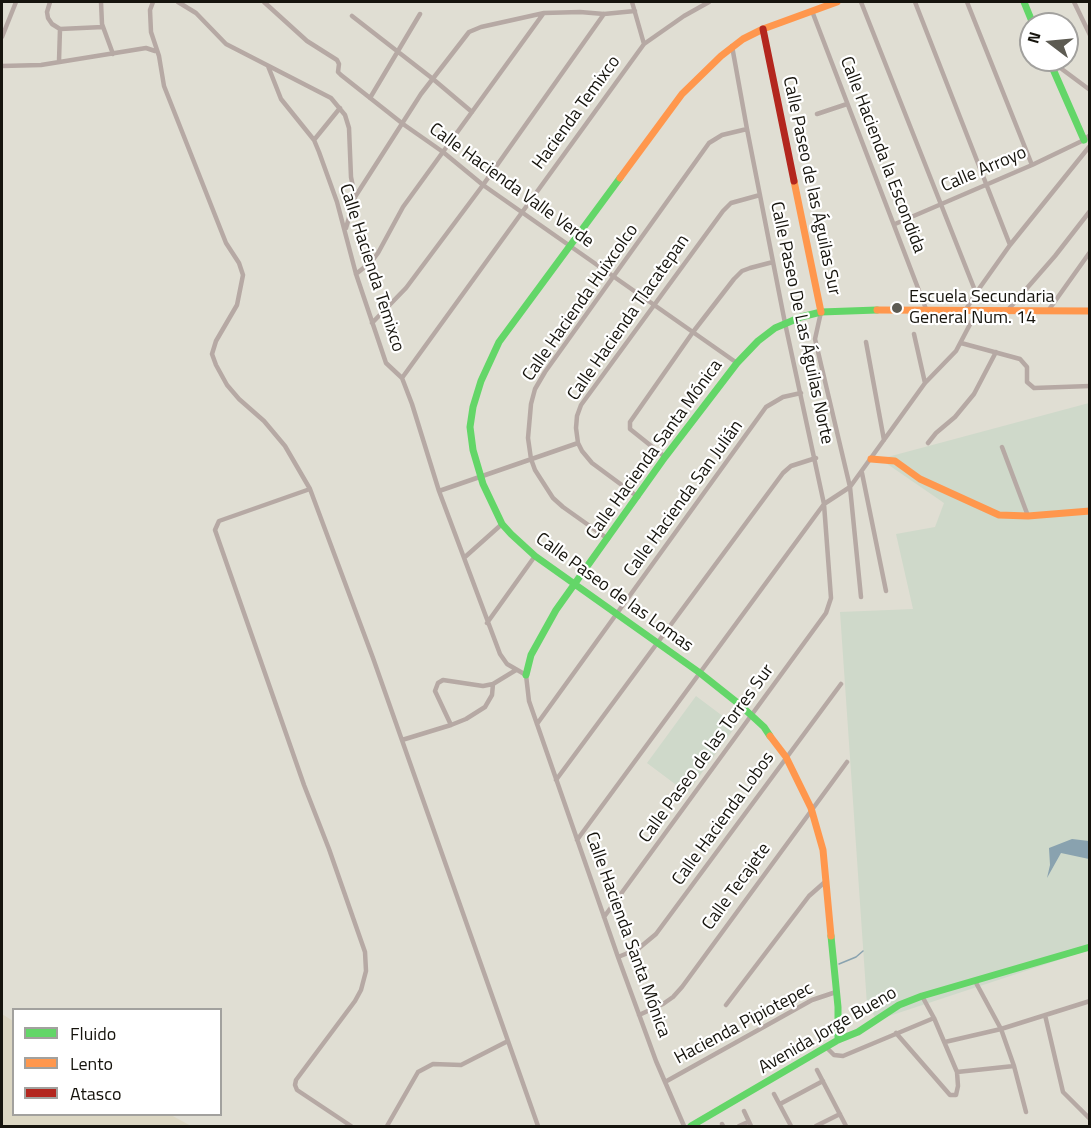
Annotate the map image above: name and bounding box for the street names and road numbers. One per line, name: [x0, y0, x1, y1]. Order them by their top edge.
street label: Hacienda Temixco: [529, 52, 625, 174]
street label: Calle Hacienda la Escondida: [835, 54, 929, 256]
street label: Calle Paseo de las Águilas Sur: [777, 75, 845, 297]
street label: Calle Hacienda Valle Verde: [424, 119, 598, 253]
street label: Calle Arroyo: [938, 142, 1030, 198]
street label: Calle Hacienda Temixco: [334, 181, 408, 355]
street label: Calle Paseo De Las Águilas Norte: [765, 200, 837, 446]
street label: Calle Hacienda Huixcolco: [519, 220, 643, 386]
street label: Calle Hacienda Tlacatepan: [564, 231, 694, 405]
street label: Calle Hacienda Santa Mónica: [582, 356, 728, 544]
street label: Calle Hacienda San Julián: [620, 416, 748, 582]
street label: Calle Paseo de las Lomas: [531, 529, 697, 657]
street label: Calle Paseo de las Torres Sur: [635, 661, 779, 847]
street label: Calle Hacienda Lobos: [668, 748, 780, 890]
street label: Calle Hacienda Santa Mónica: [580, 829, 674, 1041]
street label: Calle Tecajete: [698, 839, 776, 935]
street label: Hacienda Pipiotepec: [671, 978, 817, 1070]
street label: Avenida Jorge Bueno: [755, 983, 901, 1079]

